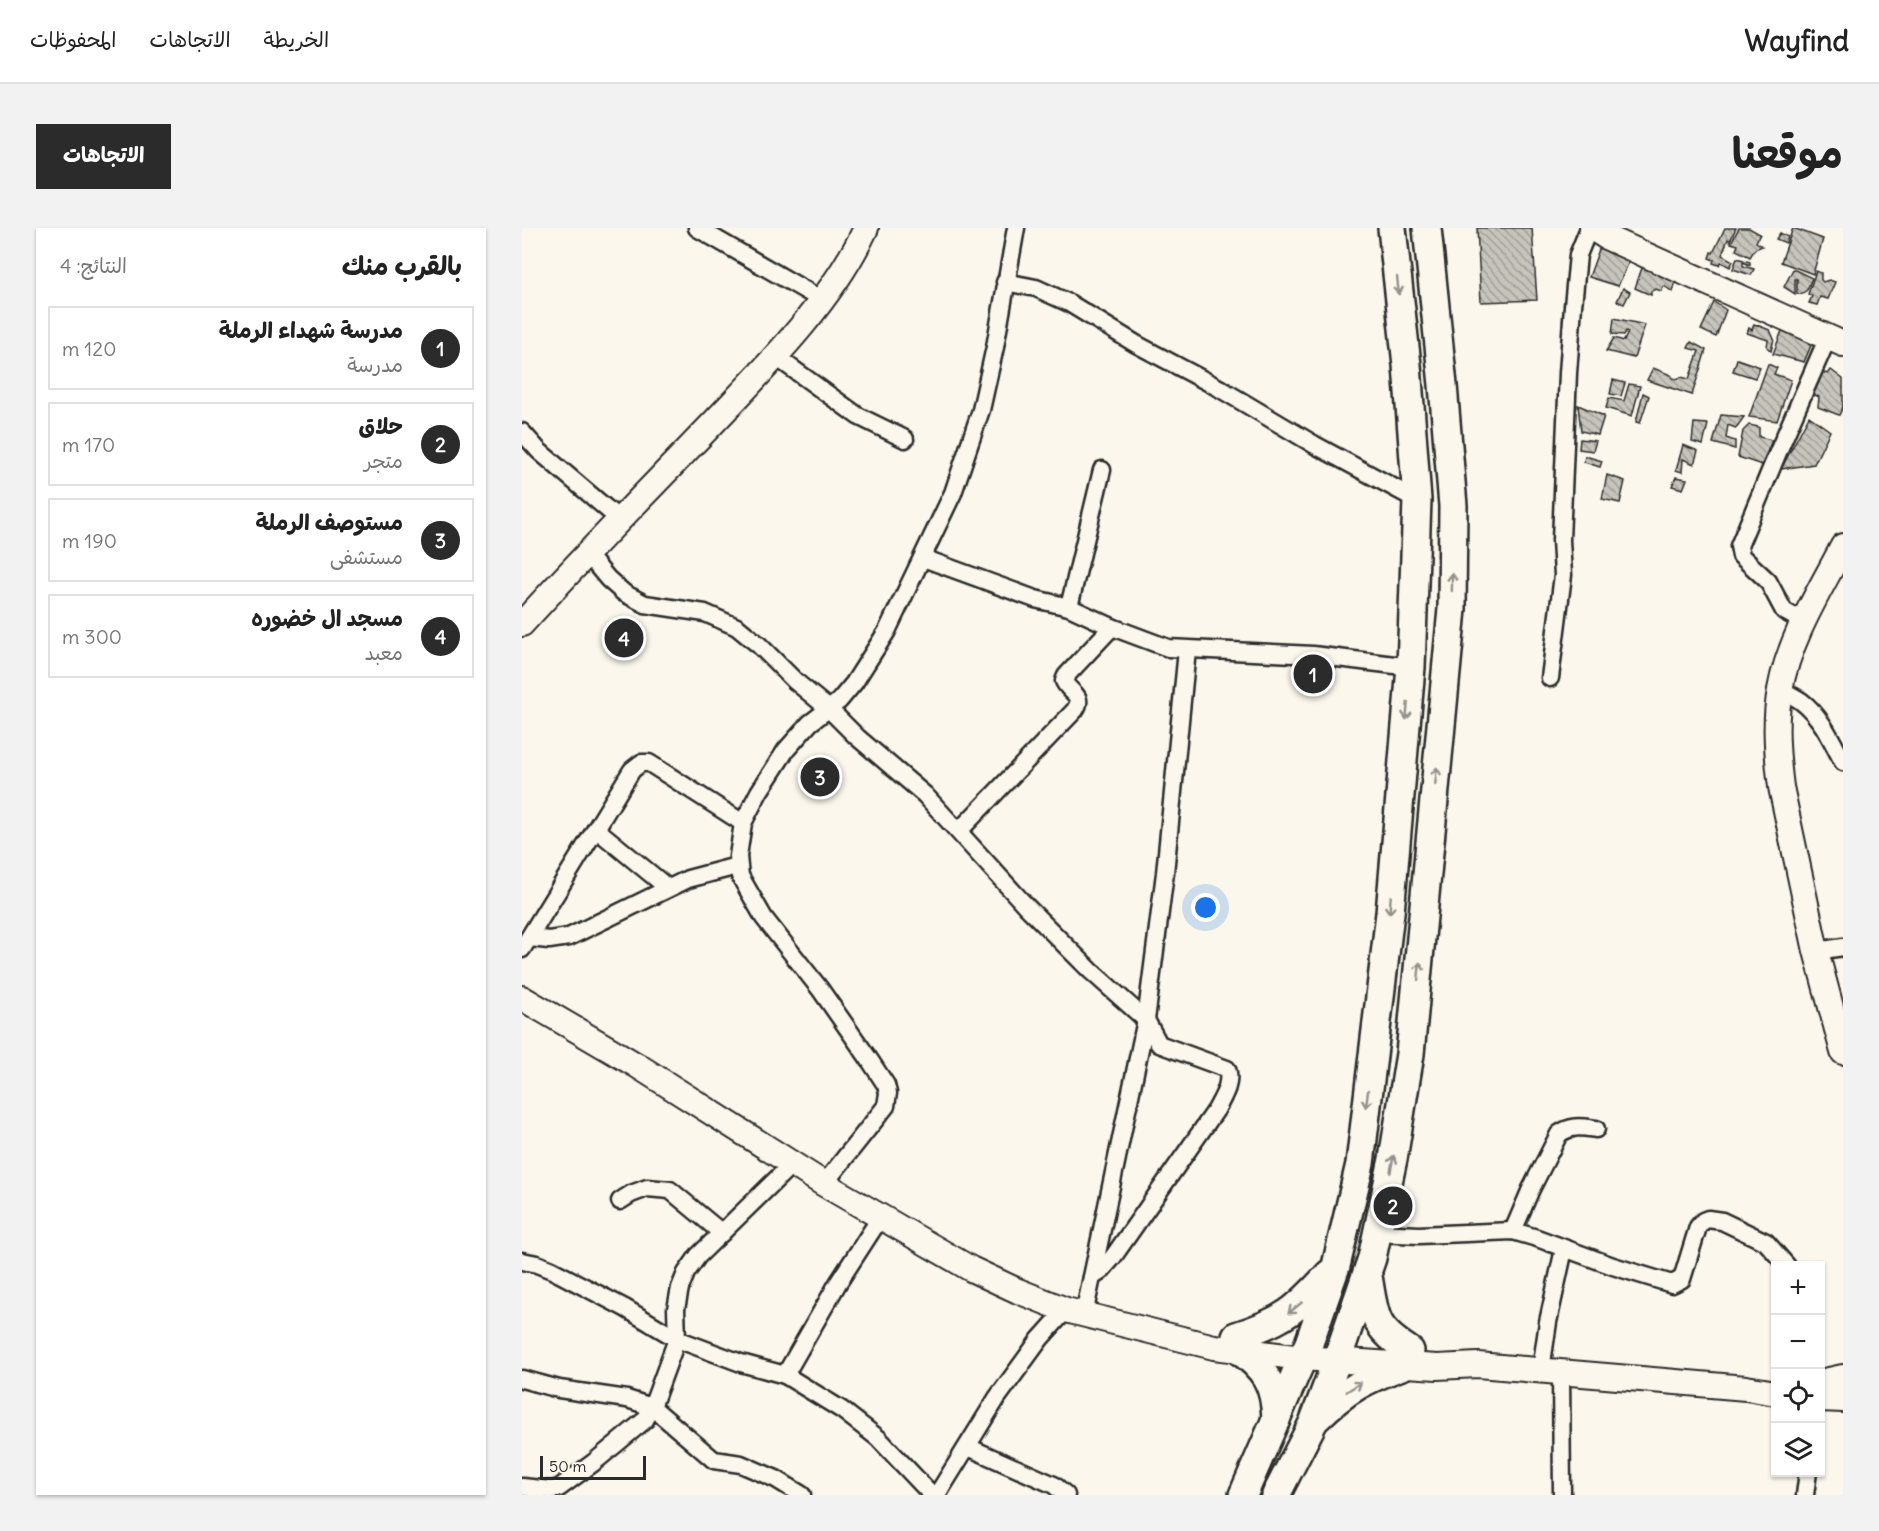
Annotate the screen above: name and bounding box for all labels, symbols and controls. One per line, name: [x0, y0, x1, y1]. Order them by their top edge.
text: Wayfind: [1745, 23, 1849, 59]
text: المحفوظات: [30, 26, 116, 53]
text: الاتجاهات: [149, 26, 231, 53]
text: الخريطة: [264, 26, 329, 53]
button: الاتجاهات: [36, 124, 171, 189]
text: موقعنا: [1732, 127, 1843, 179]
text: بالقرب منك: [342, 249, 462, 282]
text: النتائج: 4: [60, 253, 127, 278]
one-way arrow: [1393, 276, 1404, 296]
text: مدرسة شهداء الرملة: [219, 316, 403, 344]
text: 120 m: [62, 336, 116, 361]
text: 1: [437, 336, 444, 361]
text: مدرسة: [347, 352, 403, 377]
text: حلاق: [359, 412, 403, 440]
text: 170 m: [62, 432, 115, 457]
text: 2: [435, 432, 446, 457]
text: متجر: [364, 448, 403, 473]
text: مستوصف الرملة: [255, 508, 403, 536]
text: 190 m: [62, 528, 117, 553]
text: 3: [435, 528, 446, 553]
text: مستشفى: [330, 544, 403, 569]
one-way arrow: [1446, 573, 1458, 593]
text: مسجد ال خضوره: [251, 604, 403, 632]
pin: 4: [604, 616, 644, 660]
text: 300 m: [62, 624, 122, 649]
text: 4: [435, 624, 446, 649]
text: معبد: [365, 640, 403, 665]
pin: 1: [1294, 652, 1332, 696]
one-way arrow: [1401, 701, 1412, 720]
pin: 3: [800, 754, 840, 800]
one-way arrow: [1430, 767, 1441, 787]
your location: [1191, 893, 1220, 922]
one-way arrow: [1384, 895, 1395, 915]
one-way arrow: [1414, 961, 1425, 981]
one-way arrow: [1362, 1089, 1373, 1108]
one-way arrow: [1387, 1154, 1398, 1174]
pin: 2: [1374, 1184, 1412, 1228]
map controls: [1771, 1261, 1825, 1477]
button: +: [1771, 1261, 1825, 1315]
one-way arrow: [1287, 1302, 1303, 1315]
button: −: [1771, 1315, 1825, 1369]
button: locate: [1771, 1369, 1825, 1423]
one-way arrow: [1345, 1381, 1362, 1393]
button: layers: [1771, 1423, 1825, 1477]
scale bar: [540, 1453, 646, 1480]
text: 50 m: [549, 1456, 587, 1476]

